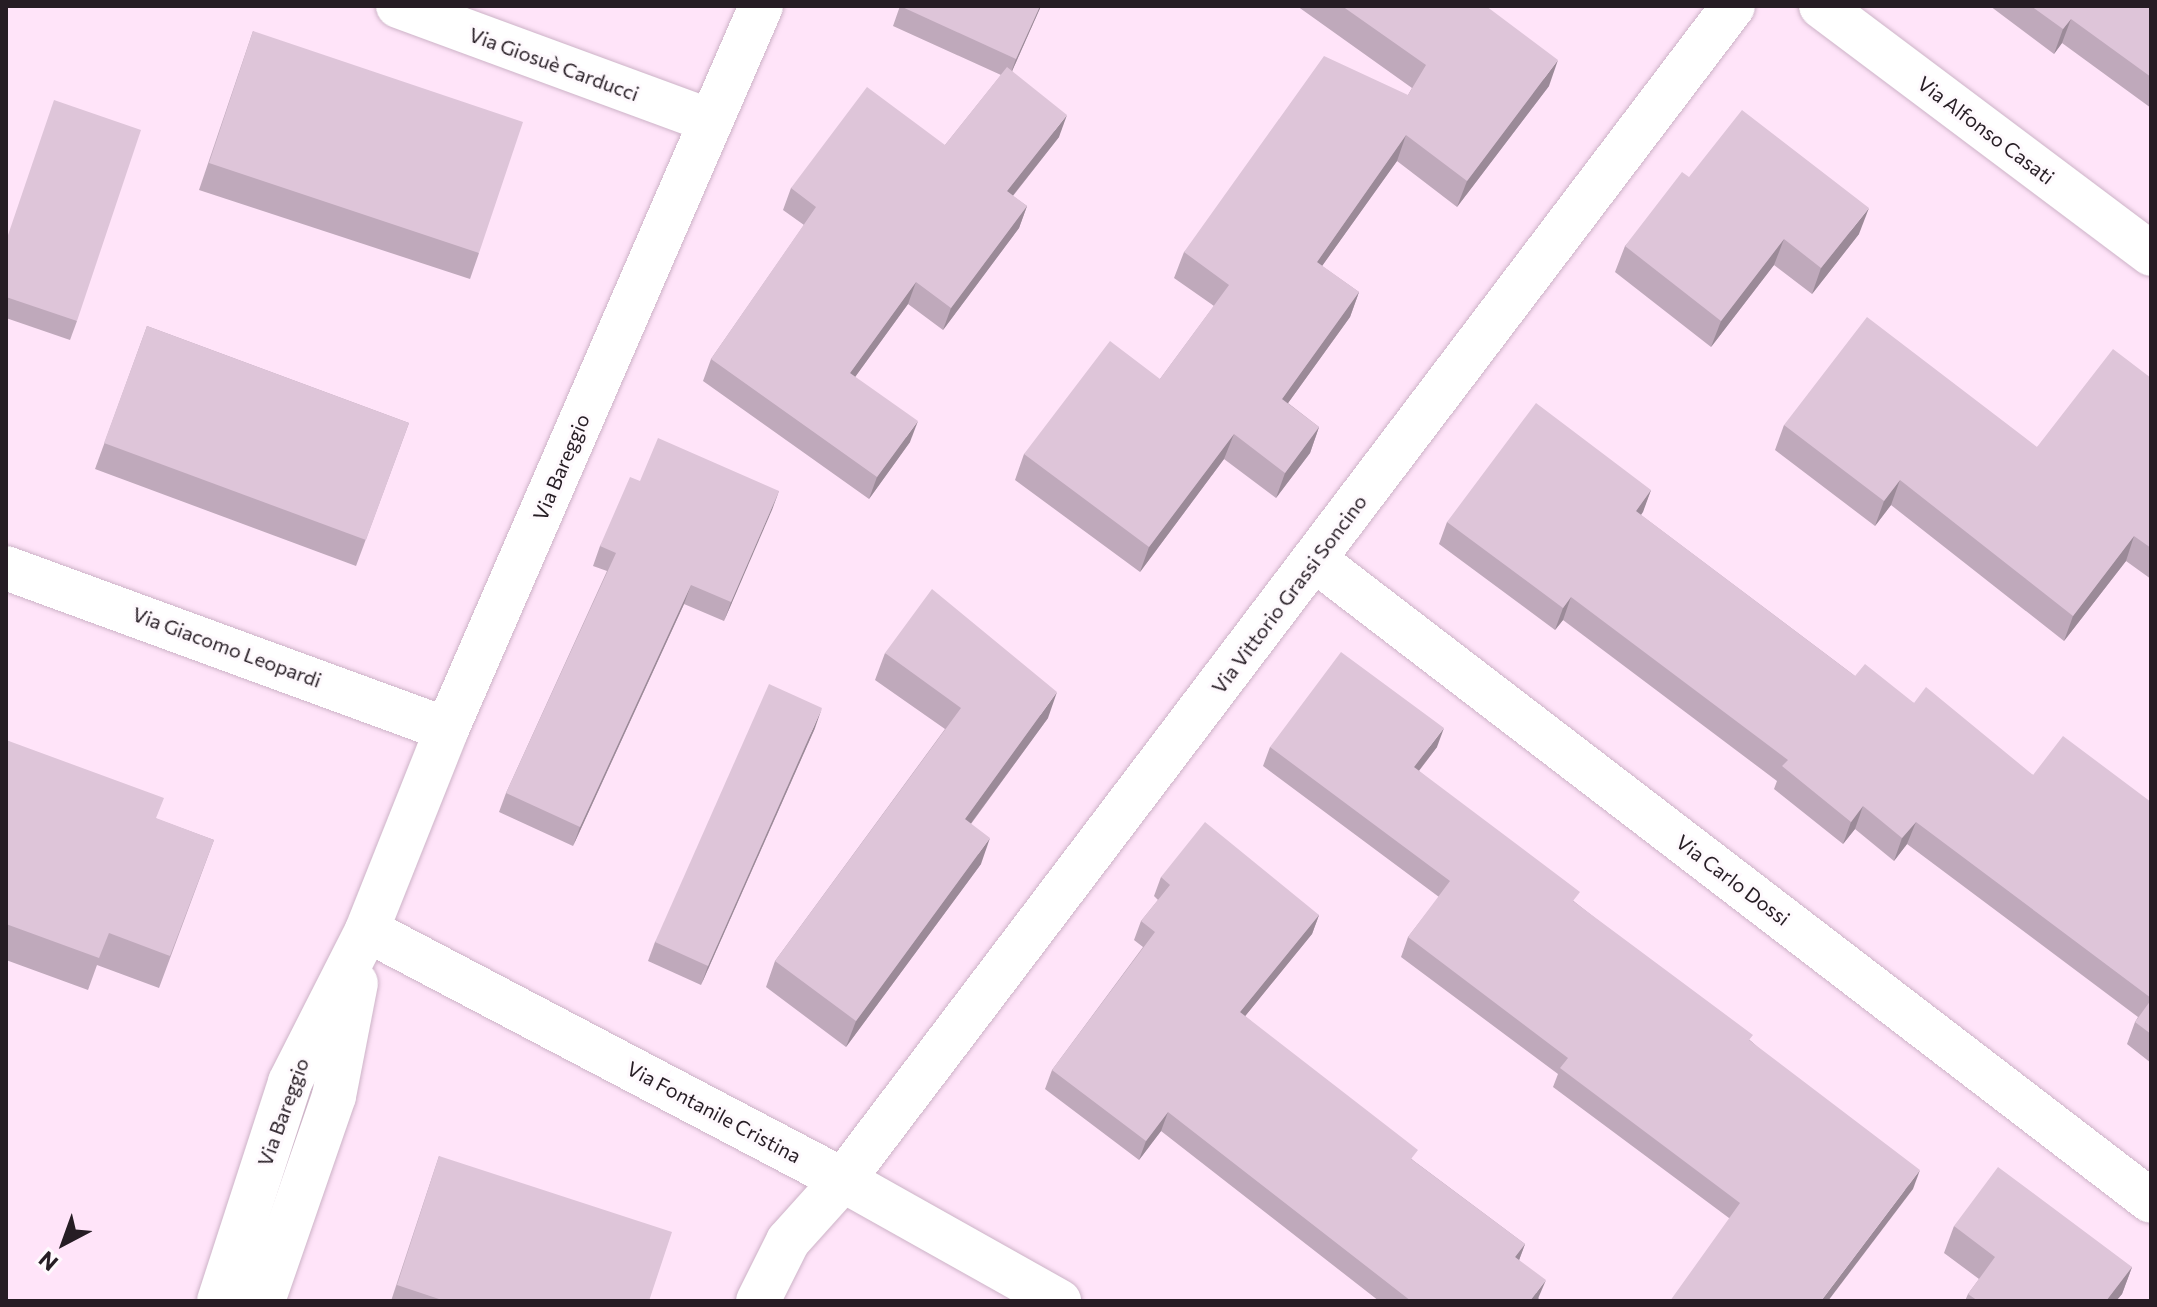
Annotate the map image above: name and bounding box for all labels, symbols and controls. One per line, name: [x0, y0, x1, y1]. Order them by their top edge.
street label: Via Giosuè Carducci: [466, 22, 642, 106]
street label: Via Alfonso Casati: [1913, 71, 2059, 189]
street label: Via Bareggio: [528, 410, 594, 524]
street label: Via Vittorio Grassi Soncino: [1206, 490, 1372, 698]
street label: Via Giacomo Leopardi: [129, 602, 325, 692]
street label: Via Carlo Dossi: [1671, 830, 1795, 930]
street label: Via Bareggio: [252, 1055, 314, 1169]
street label: Via Fontanile Cristina: [623, 1056, 805, 1168]
north arrow: [24, 1203, 104, 1283]
text: N: [33, 1246, 63, 1277]

